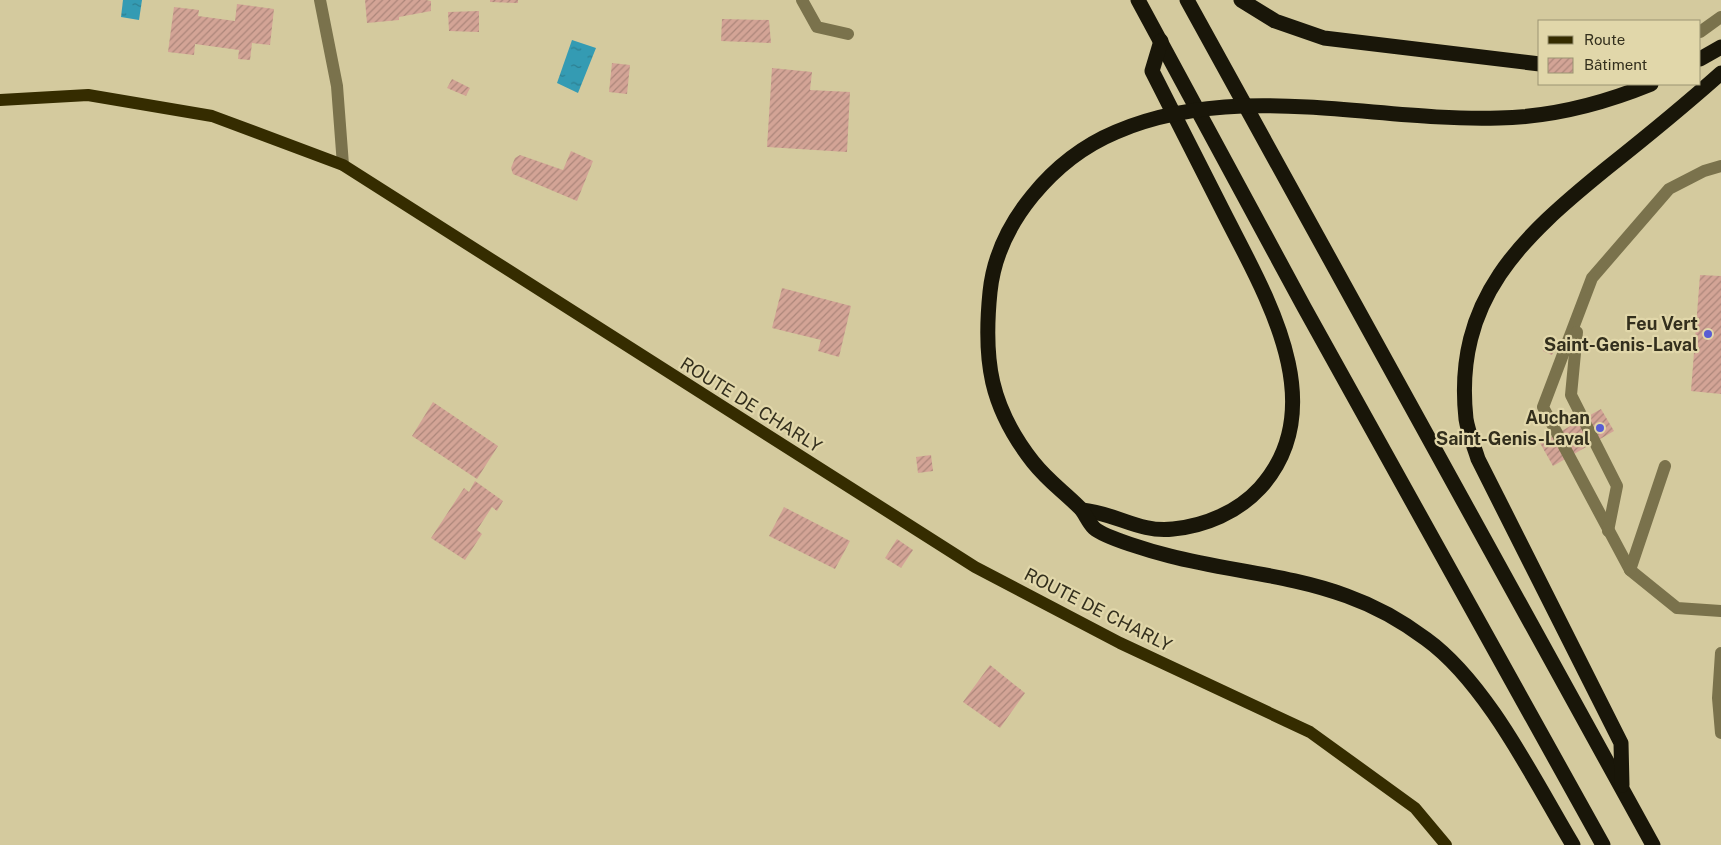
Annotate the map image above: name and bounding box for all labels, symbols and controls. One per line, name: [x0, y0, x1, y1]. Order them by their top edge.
legend: [1538, 20, 1701, 85]
text: Route: [1584, 31, 1625, 48]
text: Bâtiment: [1584, 56, 1647, 73]
place label: Feu Vert Saint-Genis-Laval: [1544, 313, 1698, 355]
marker: Feu Vert Saint-Genis-Laval: [1702, 328, 1714, 340]
street label: ROUTE DE CHARLY: [677, 353, 826, 457]
place label: Auchan Saint-Genis-Laval: [1436, 407, 1590, 449]
marker: Auchan Saint-Genis-Laval: [1594, 422, 1606, 434]
street label: ROUTE DE CHARLY: [1021, 563, 1176, 656]

